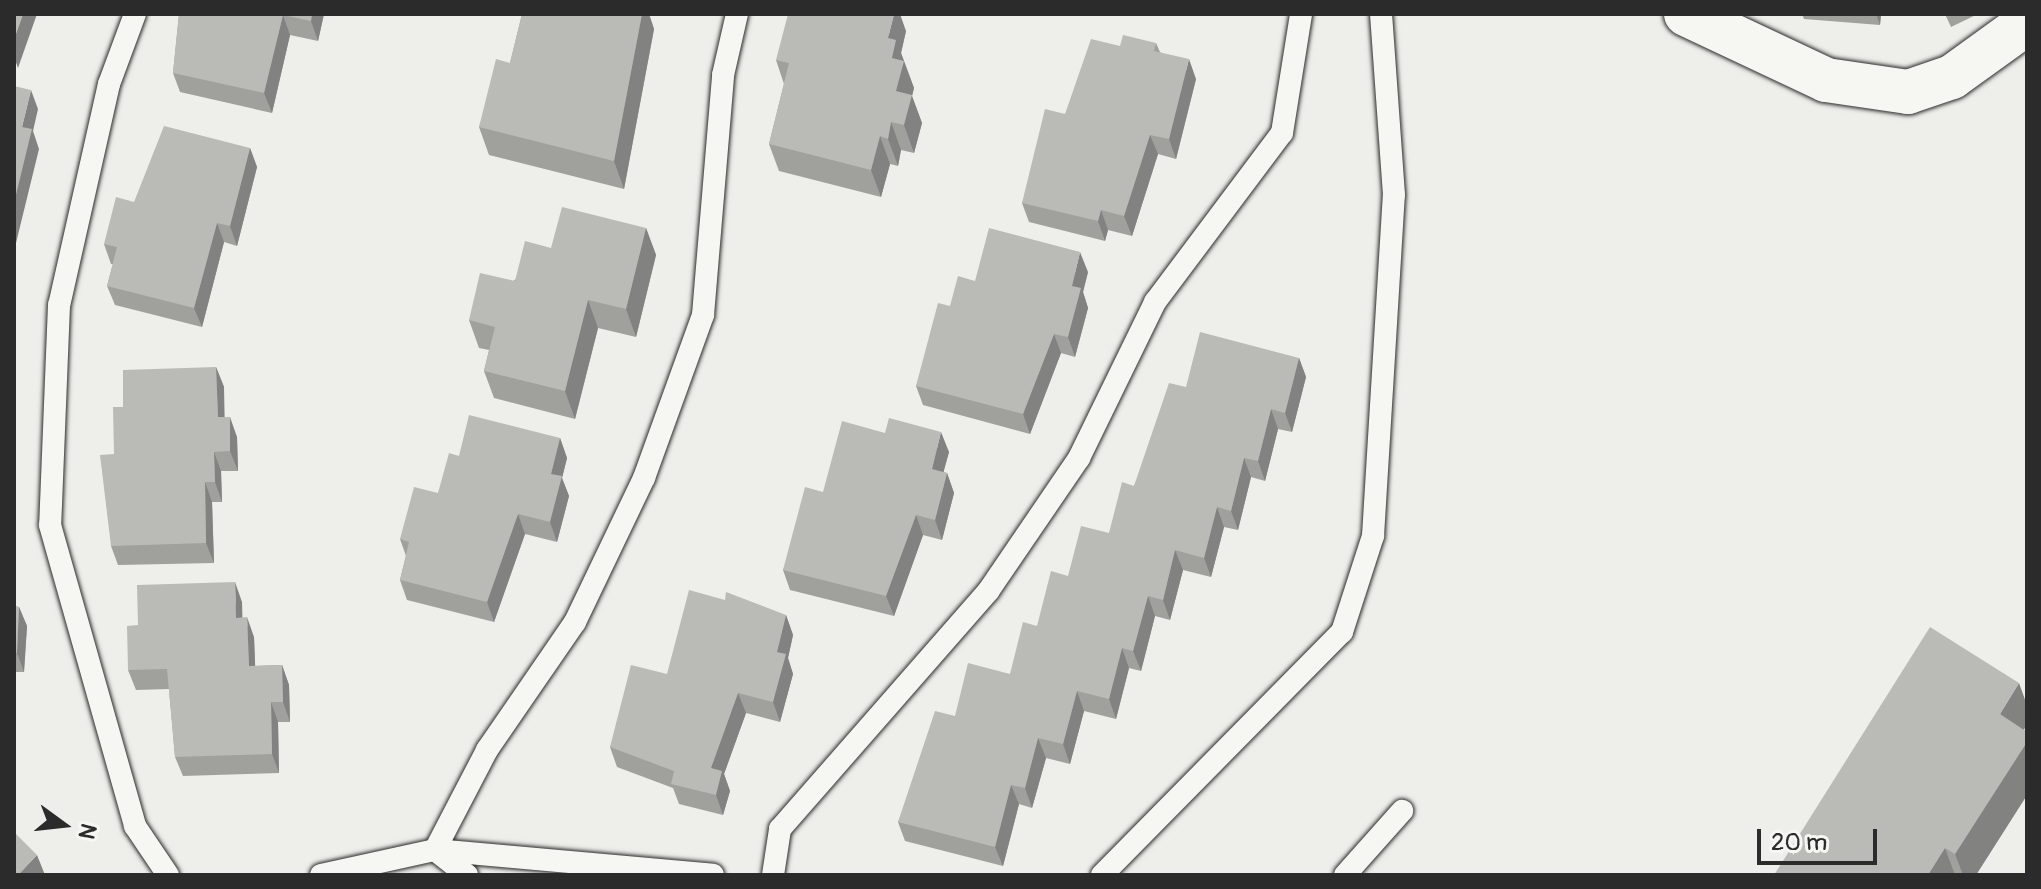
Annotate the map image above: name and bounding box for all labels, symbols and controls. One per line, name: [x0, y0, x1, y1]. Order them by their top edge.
north arrow: [24, 785, 104, 865]
scale bar: [1761, 813, 1881, 863]
text: N: [72, 820, 103, 842]
text: 20 m: [1771, 828, 1827, 857]

